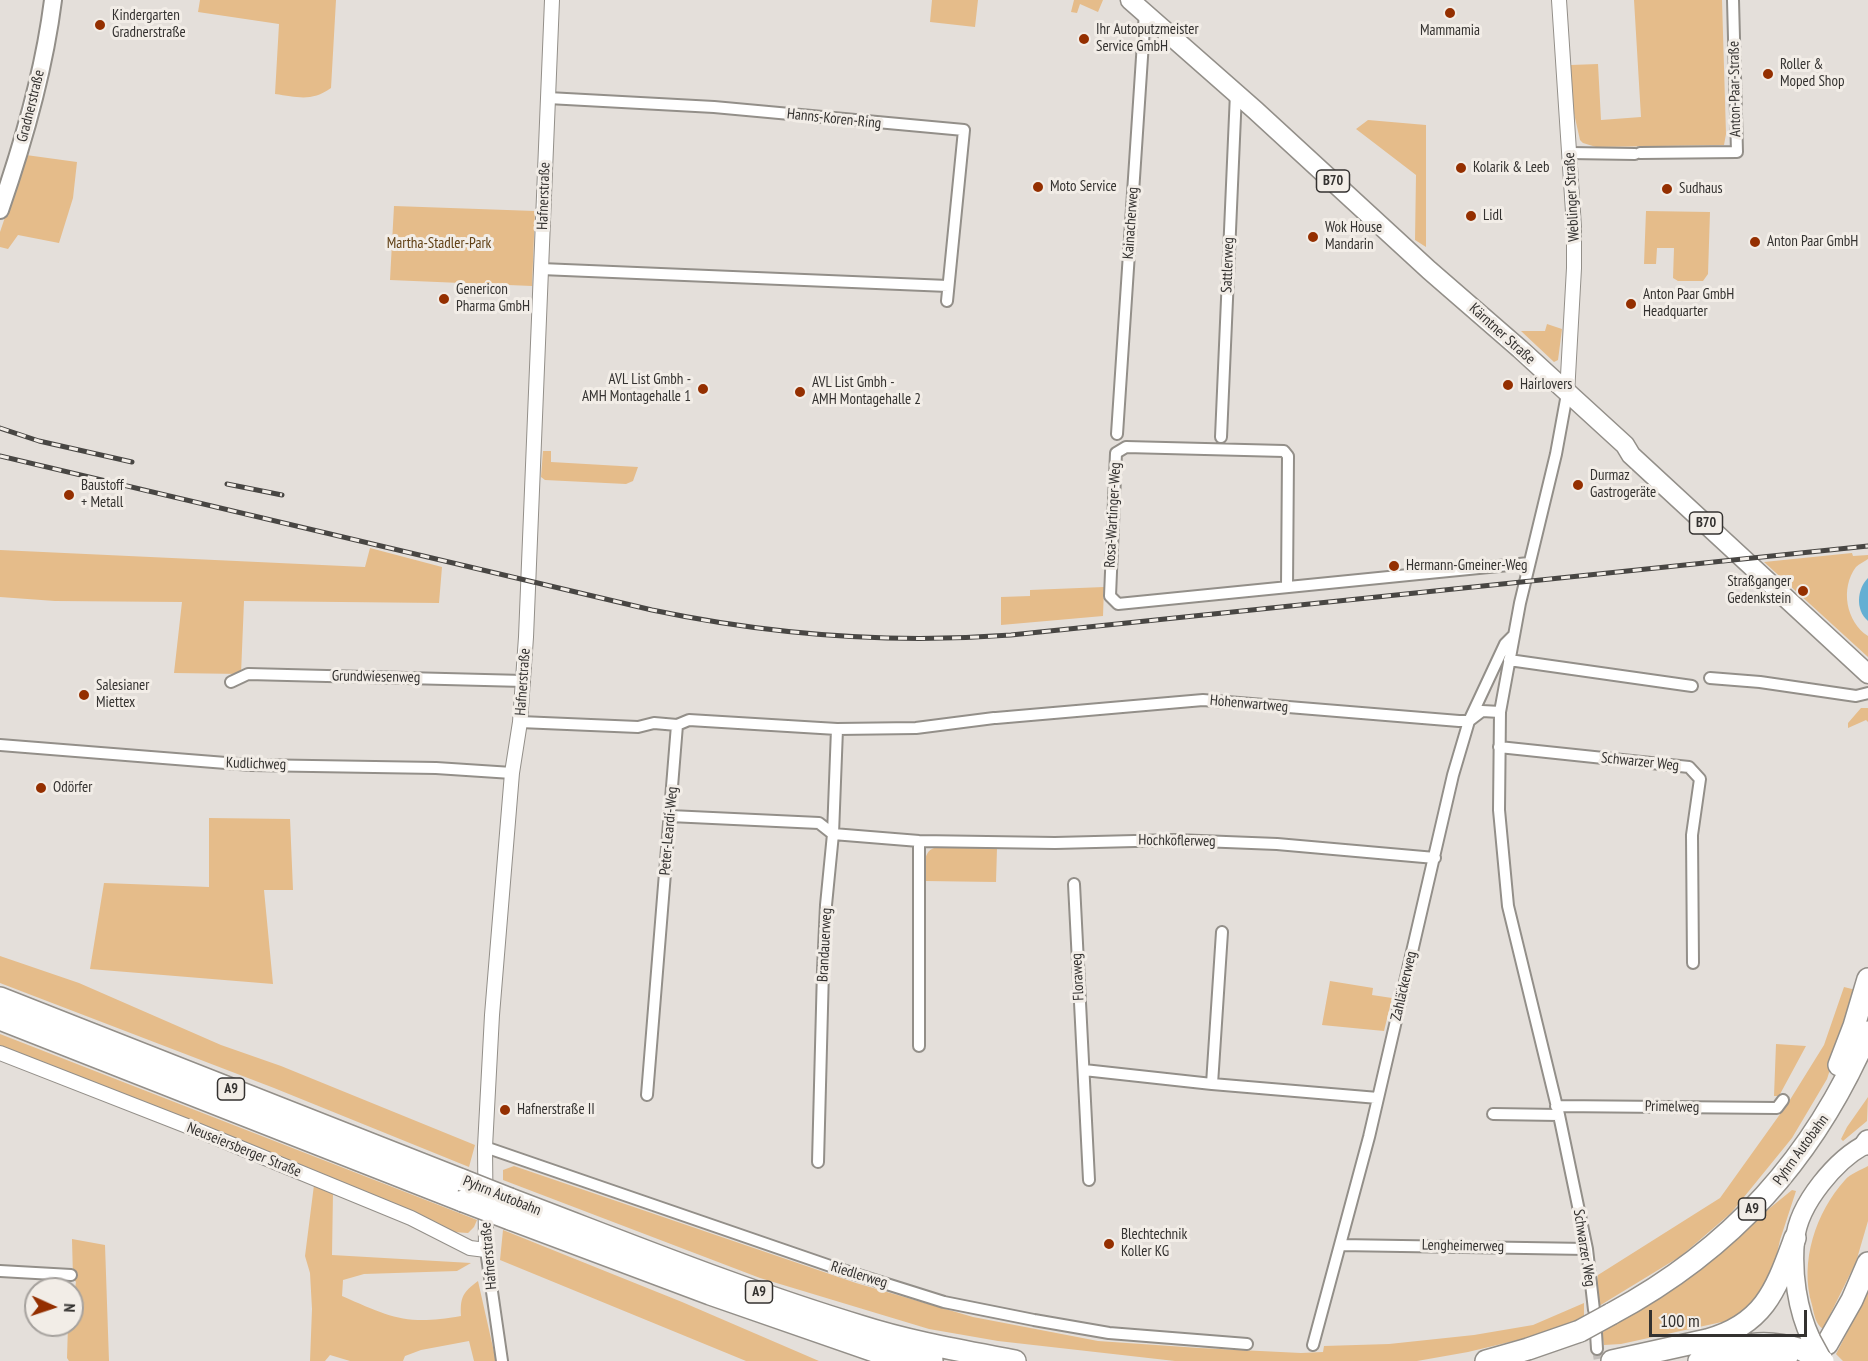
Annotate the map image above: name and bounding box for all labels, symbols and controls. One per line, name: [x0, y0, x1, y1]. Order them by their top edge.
marker: Mammamia: [1443, 6, 1457, 20]
place label: Kindergarten Gradnerstraße: [112, 7, 186, 42]
marker: Kindergarten Gradnerstraße: [93, 18, 107, 32]
place label: Ihr Autoputzmeister Service GmbH: [1096, 21, 1199, 56]
place label: Mammamia: [1420, 22, 1480, 40]
marker: Ihr Autoputzmeister Service GmbH: [1077, 32, 1091, 46]
street label: Anton-Paar-Straße: [1725, 41, 1745, 137]
place label: Roller & Moped Shop: [1780, 56, 1844, 91]
marker: Roller & Moped Shop: [1761, 67, 1775, 81]
street label: Gradnerstraße: [13, 68, 49, 144]
street label: Hanns-Koren-Ring: [786, 105, 882, 133]
street label: Weblinger Straße: [1561, 152, 1583, 242]
place label: Kolarik & Leeb: [1473, 159, 1550, 177]
marker: Kolarik & Leeb: [1454, 161, 1468, 175]
street label: Hafnerstraße: [534, 162, 554, 230]
road number: B70: [1316, 170, 1350, 192]
place label: Moto Service: [1050, 178, 1117, 196]
marker: Moto Service: [1031, 180, 1045, 194]
place label: Sudhaus: [1679, 180, 1723, 198]
marker: Sudhaus: [1660, 182, 1674, 196]
street label: Kainacherweg: [1119, 186, 1143, 260]
place label: Lidl: [1483, 207, 1502, 225]
marker: Lidl: [1464, 209, 1478, 223]
place label: Wok House Mandarin: [1325, 219, 1382, 254]
marker: Wok House Mandarin: [1306, 230, 1320, 244]
place label: Anton Paar GmbH: [1767, 233, 1858, 251]
park label: Martha-Stadler-Park: [387, 235, 491, 253]
marker: Anton Paar GmbH: [1748, 235, 1762, 249]
street label: Sattlerweg: [1218, 237, 1238, 293]
place label: Genericon Pharma GmbH: [456, 281, 530, 316]
place label: Anton Paar GmbH Headquarter: [1643, 286, 1734, 321]
marker: Genericon Pharma GmbH: [437, 292, 451, 306]
marker: Anton Paar GmbH Headquarter: [1624, 297, 1638, 311]
street label: Kärntner Straße: [1465, 300, 1539, 368]
place label: AVL List Gmbh - AMH Montagehalle 1: [582, 371, 691, 406]
place label: AVL List Gmbh - AMH Montagehalle 2: [812, 374, 921, 409]
place label: Hairlovers: [1520, 376, 1572, 394]
marker: Hairlovers: [1501, 378, 1515, 392]
marker: AVL List Gmbh - AMH Montagehalle 1: [696, 382, 710, 396]
marker: AVL List Gmbh - AMH Montagehalle 2: [793, 385, 807, 399]
street label: Rosa-Wartinger-Weg: [1101, 462, 1125, 568]
place label: Durmaz Gastrogeräte: [1590, 467, 1656, 502]
place label: Baustoff + Metall: [81, 477, 124, 512]
marker: Durmaz Gastrogeräte: [1571, 478, 1585, 492]
marker: Baustoff + Metall: [62, 488, 76, 502]
road number: B70: [1690, 512, 1722, 534]
place label: Hermann-Gmeiner-Weg: [1406, 557, 1528, 575]
marker: Hermann-Gmeiner-Weg: [1387, 559, 1401, 573]
place label: Straßganger Gedenkstein: [1727, 573, 1791, 608]
marker: Straßganger Gedenkstein: [1796, 584, 1810, 598]
street label: Hafnerstraße: [512, 648, 534, 716]
street label: Grundwiesenweg: [332, 667, 420, 687]
place label: Salesianer Miettex: [96, 677, 149, 712]
marker: Salesianer Miettex: [77, 688, 91, 702]
street label: Hohenwartweg: [1209, 692, 1289, 716]
street label: Schwarzer Weg: [1600, 749, 1680, 775]
street label: Kudlichweg: [226, 754, 286, 774]
place label: Odörfer: [53, 779, 92, 797]
marker: Odörfer: [34, 781, 48, 795]
street label: Peter-Leardi-Weg: [656, 786, 682, 876]
street label: Hochkoflerweg: [1138, 831, 1216, 851]
street label: Brandauerweg: [814, 907, 836, 983]
street label: Zahläckerweg: [1387, 949, 1421, 1023]
street label: Floraweg: [1068, 953, 1088, 1001]
road number: A9: [218, 1078, 244, 1100]
street label: Primelweg: [1645, 1098, 1699, 1116]
place label: Hafnerstraße II: [517, 1101, 595, 1119]
marker: Hafnerstraße II: [498, 1103, 512, 1117]
street label: Pyhrn Autobahn: [1769, 1111, 1833, 1189]
street label: Neuseiersberger Straße: [184, 1119, 304, 1181]
street label: Pyhrn Autobahn: [460, 1172, 544, 1220]
road number: A9: [1738, 1198, 1766, 1220]
street label: Schwarzer Weg: [1569, 1208, 1599, 1288]
street label: Hafnerstraße: [477, 1222, 501, 1290]
place label: Blechtechnik Koller KG: [1121, 1226, 1187, 1261]
street label: Lengheimerweg: [1422, 1236, 1504, 1256]
marker: Blechtechnik Koller KG: [1102, 1237, 1116, 1251]
street label: Riedlerweg: [829, 1258, 889, 1292]
north arrow: [24, 1277, 84, 1337]
road number: A9: [746, 1281, 772, 1303]
scale bar: [1652, 1298, 1810, 1336]
text: N: [60, 1303, 80, 1313]
text: 100 m: [1660, 1309, 1700, 1332]

